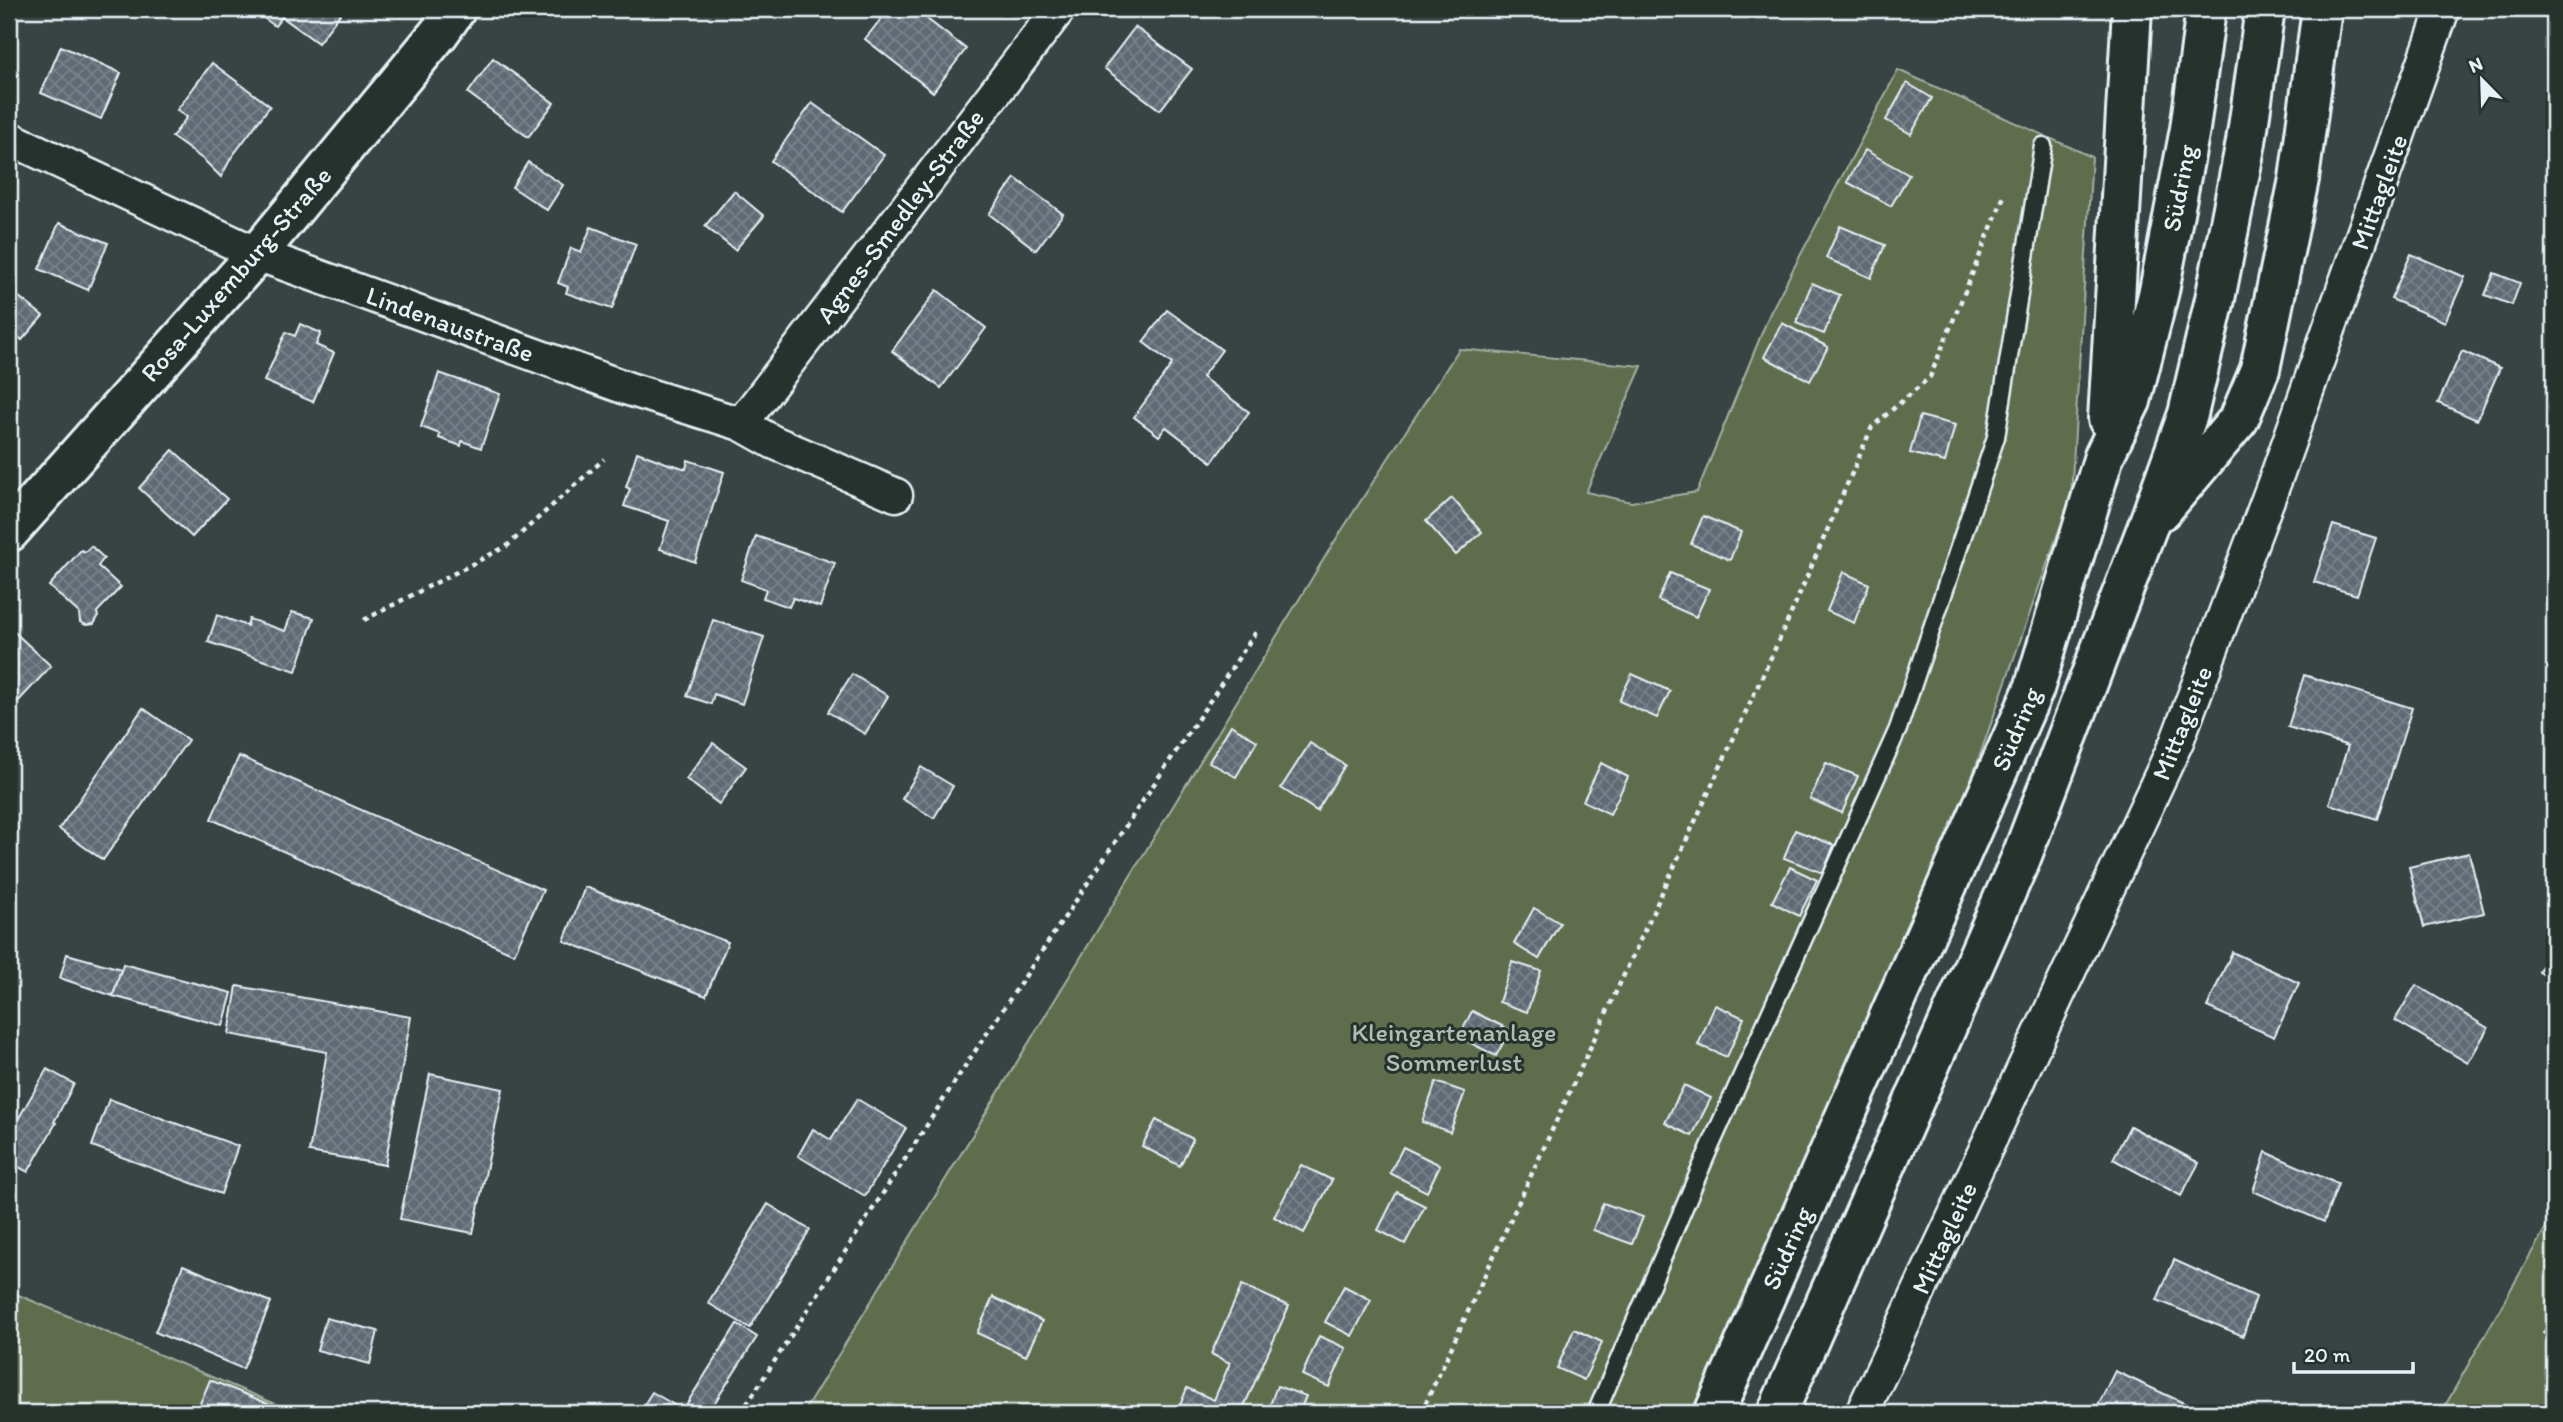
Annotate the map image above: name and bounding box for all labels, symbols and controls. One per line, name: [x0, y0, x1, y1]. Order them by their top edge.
north arrow: [2448, 46, 2518, 116]
text: N: [2465, 52, 2486, 78]
street label: Agnes-Smedley-Straße: [809, 103, 991, 329]
street label: Mittagleite: [2343, 130, 2415, 254]
street label: Südring: [2155, 141, 2203, 234]
street label: Rosa-Luxemburg-Straße: [134, 160, 338, 388]
street label: Lindenaustraße: [362, 279, 538, 369]
street label: Mittagleite: [2145, 661, 2219, 785]
street label: Südring: [1984, 682, 2048, 776]
park label: Kleingartenanlage Sommerlust: [1352, 1016, 1556, 1078]
street label: Mittagleite: [1904, 1177, 1984, 1299]
street label: Südring: [1755, 1201, 1820, 1295]
scale bar: [2294, 1331, 2412, 1375]
text: 20 m: [2304, 1342, 2351, 1367]

